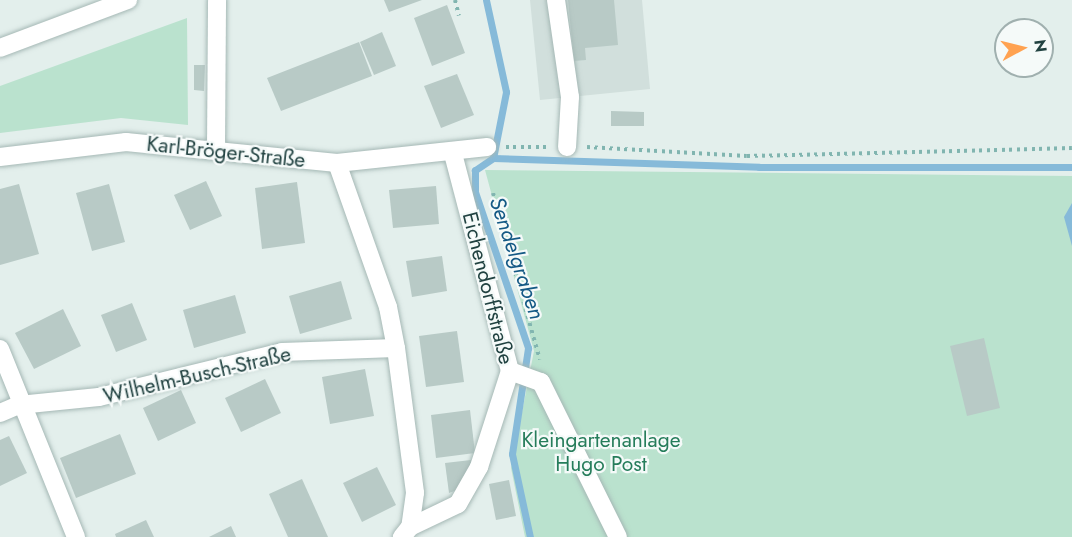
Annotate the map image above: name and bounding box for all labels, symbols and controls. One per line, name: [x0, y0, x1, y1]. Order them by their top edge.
north arrow: [994, 18, 1054, 78]
text: N: [1028, 38, 1053, 54]
street label: Karl-Bröger-Straße: [145, 131, 307, 173]
water label: Sendelgraben: [484, 193, 550, 323]
street label: Eichendorffstraße: [457, 209, 519, 367]
street label: Wilhelm-Busch-Straße: [101, 341, 293, 409]
park label: Kleingartenanlage Hugo Post: [522, 427, 680, 477]

